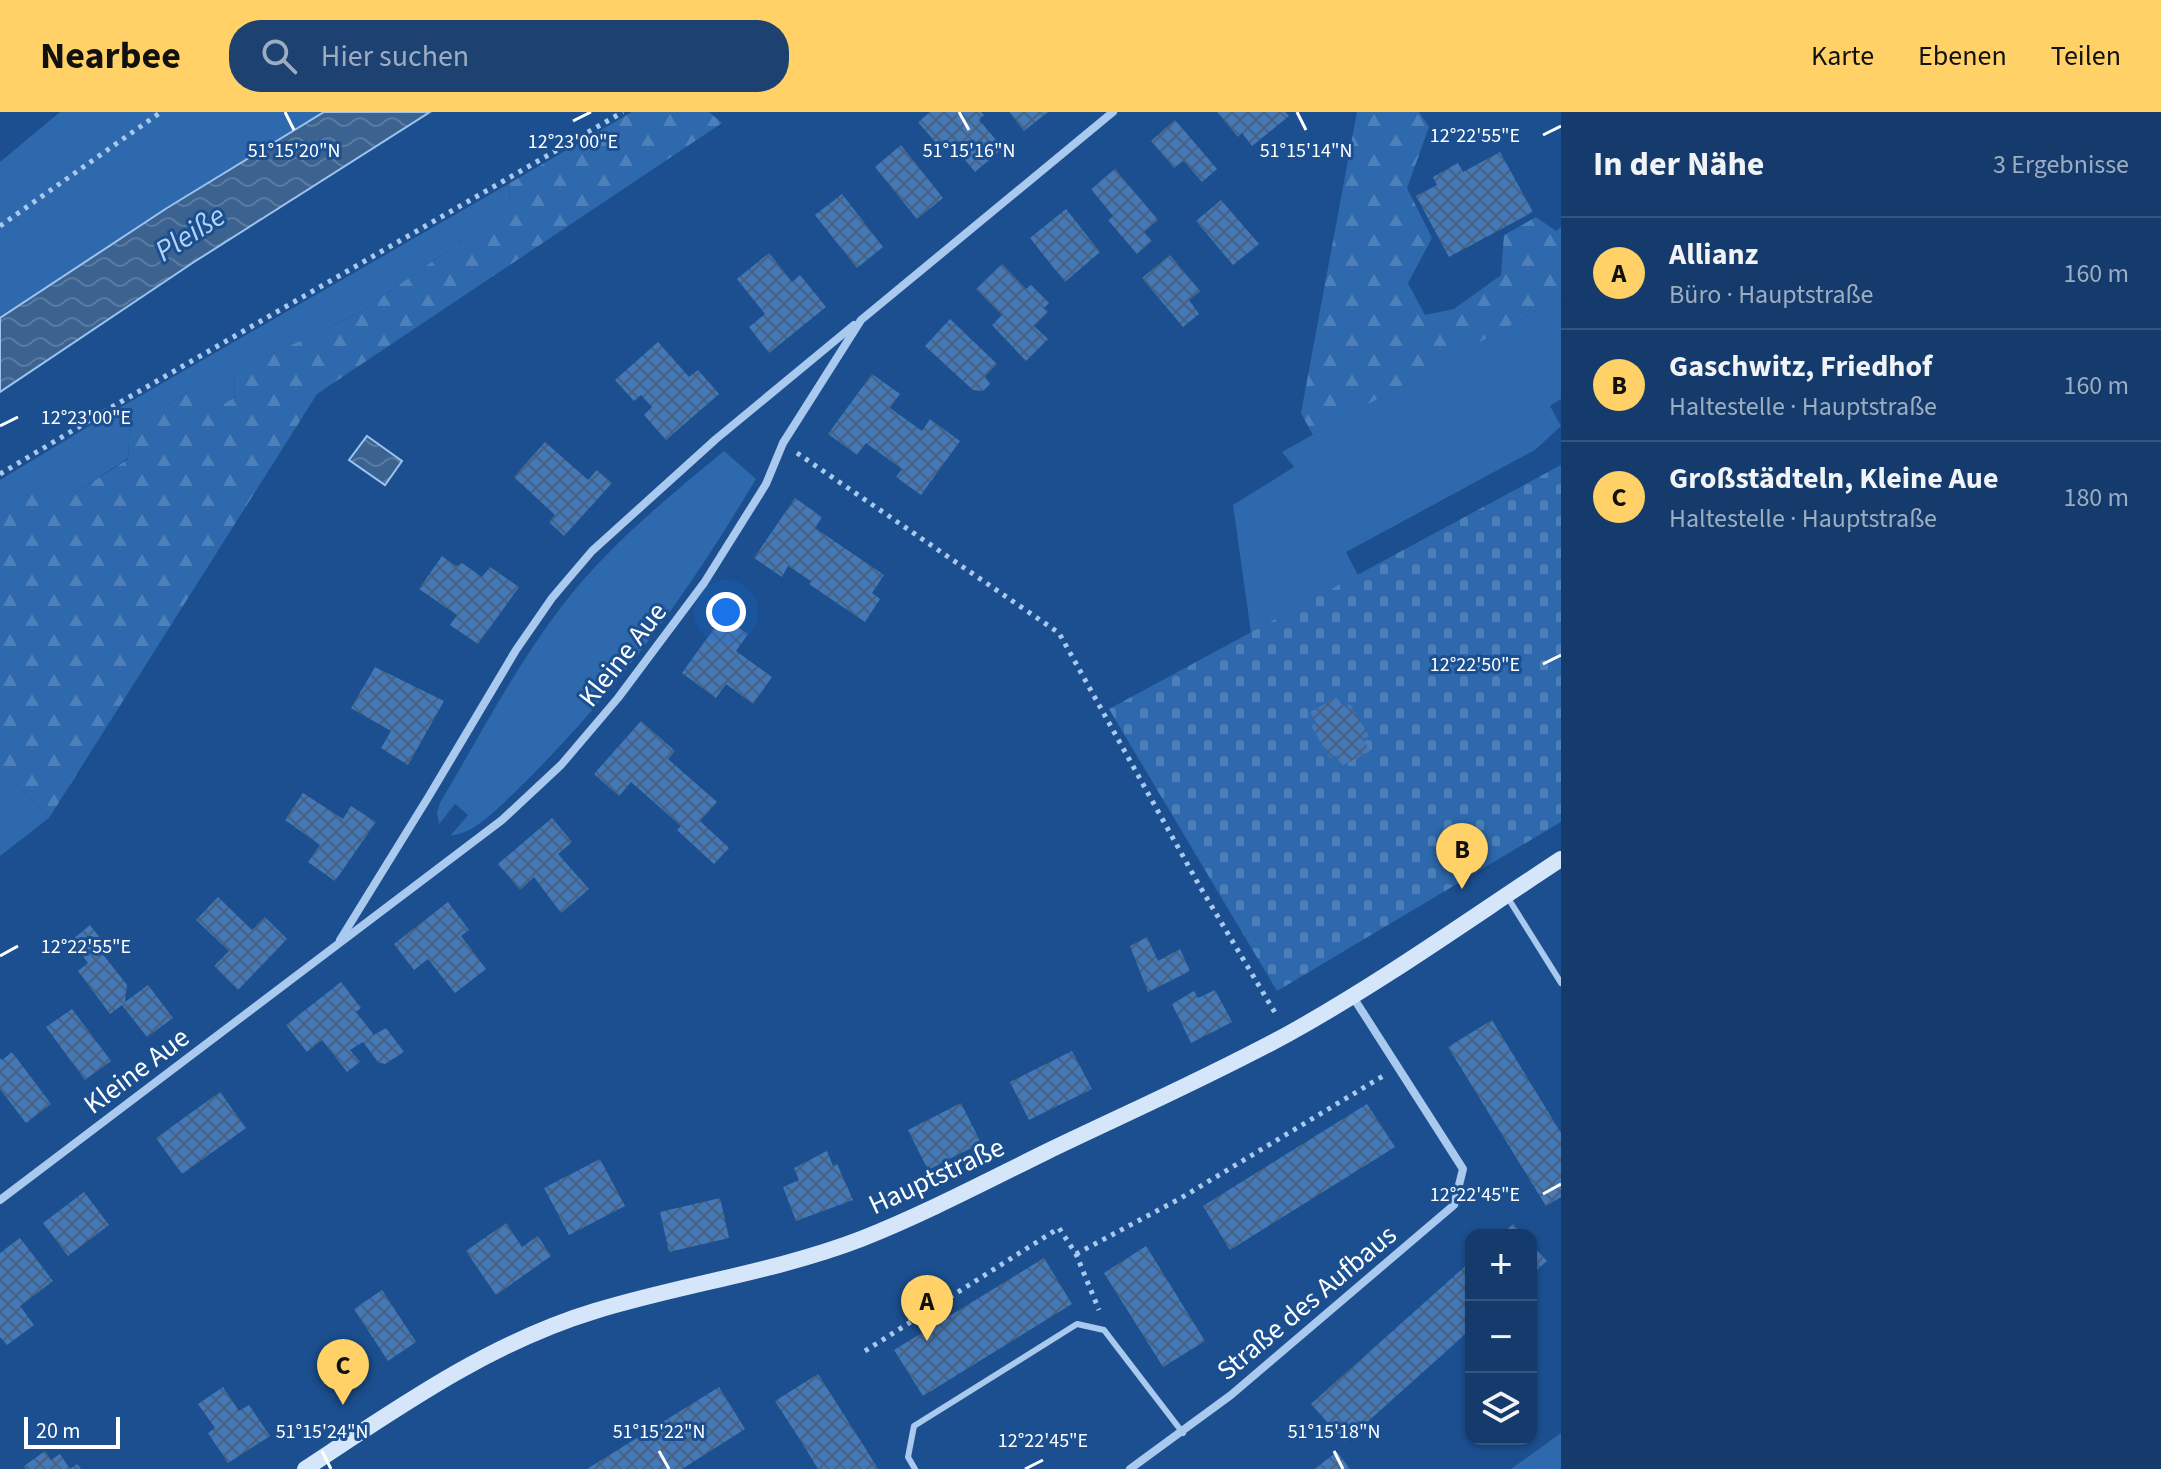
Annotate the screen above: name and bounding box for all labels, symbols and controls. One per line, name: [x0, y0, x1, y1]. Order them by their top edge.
search box: [229, 20, 789, 92]
text: Nearbee: [40, 29, 181, 83]
icon: search: [257, 34, 301, 78]
text: Hier suchen: [321, 35, 469, 78]
text: Karte: [1811, 36, 1874, 76]
text: Ebenen: [1918, 36, 2007, 76]
text: Teilen: [2051, 36, 2121, 76]
text: 12°22'55"E: [1430, 122, 1520, 150]
text: 12°23'00"E: [528, 128, 618, 156]
text: 51°15'20"N: [248, 137, 340, 165]
text: 51°15'16"N: [923, 137, 1015, 165]
text: 51°15'14"N: [1260, 137, 1352, 165]
text: In der Nähe: [1593, 140, 1764, 189]
text: 3 Ergebnisse: [1993, 146, 2129, 183]
water label: Pleiße: [146, 195, 234, 272]
text: Allianz: [1669, 233, 1758, 276]
text: A: [1612, 255, 1626, 292]
text: 160 m: [2063, 255, 2129, 292]
text: Büro · Hauptstraße: [1669, 276, 1873, 313]
text: Gaschwitz, Friedhof: [1669, 345, 1932, 388]
text: B: [1611, 367, 1627, 404]
text: 160 m: [2063, 367, 2129, 404]
text: Haltestelle · Hauptstraße: [1669, 388, 1937, 425]
text: 12°23'00"E: [41, 404, 131, 432]
text: Großstädteln, Kleine Aue: [1669, 457, 1998, 500]
text: C: [1611, 479, 1627, 516]
text: 180 m: [2063, 479, 2129, 516]
text: Haltestelle · Hauptstraße: [1669, 500, 1937, 537]
your location: [706, 592, 746, 632]
street label: Kleine Aue: [569, 594, 676, 715]
text: 12°22'50"E: [1430, 651, 1520, 679]
pin: B: [1436, 823, 1488, 889]
text: 12°22'55"E: [41, 933, 131, 961]
street label: Kleine Aue: [75, 1018, 198, 1124]
street label: Hauptstraße: [862, 1127, 1011, 1225]
text: 12°22'45"E: [1430, 1181, 1520, 1209]
street label: Straße des Aufbaus: [1208, 1215, 1405, 1390]
map controls: [1465, 1229, 1537, 1445]
button: +: [1465, 1229, 1537, 1301]
pin: A: [901, 1275, 953, 1341]
button: −: [1465, 1301, 1537, 1373]
pin: C: [317, 1339, 369, 1405]
button: layers: [1465, 1373, 1537, 1445]
scale bar: [24, 1413, 120, 1449]
text: 20 m: [36, 1415, 81, 1447]
text: 51°15'24"N: [276, 1418, 368, 1446]
text: 51°15'22"N: [613, 1418, 705, 1446]
text: 51°15'18"N: [1288, 1418, 1380, 1446]
text: 12°22'45"E: [998, 1427, 1088, 1455]

